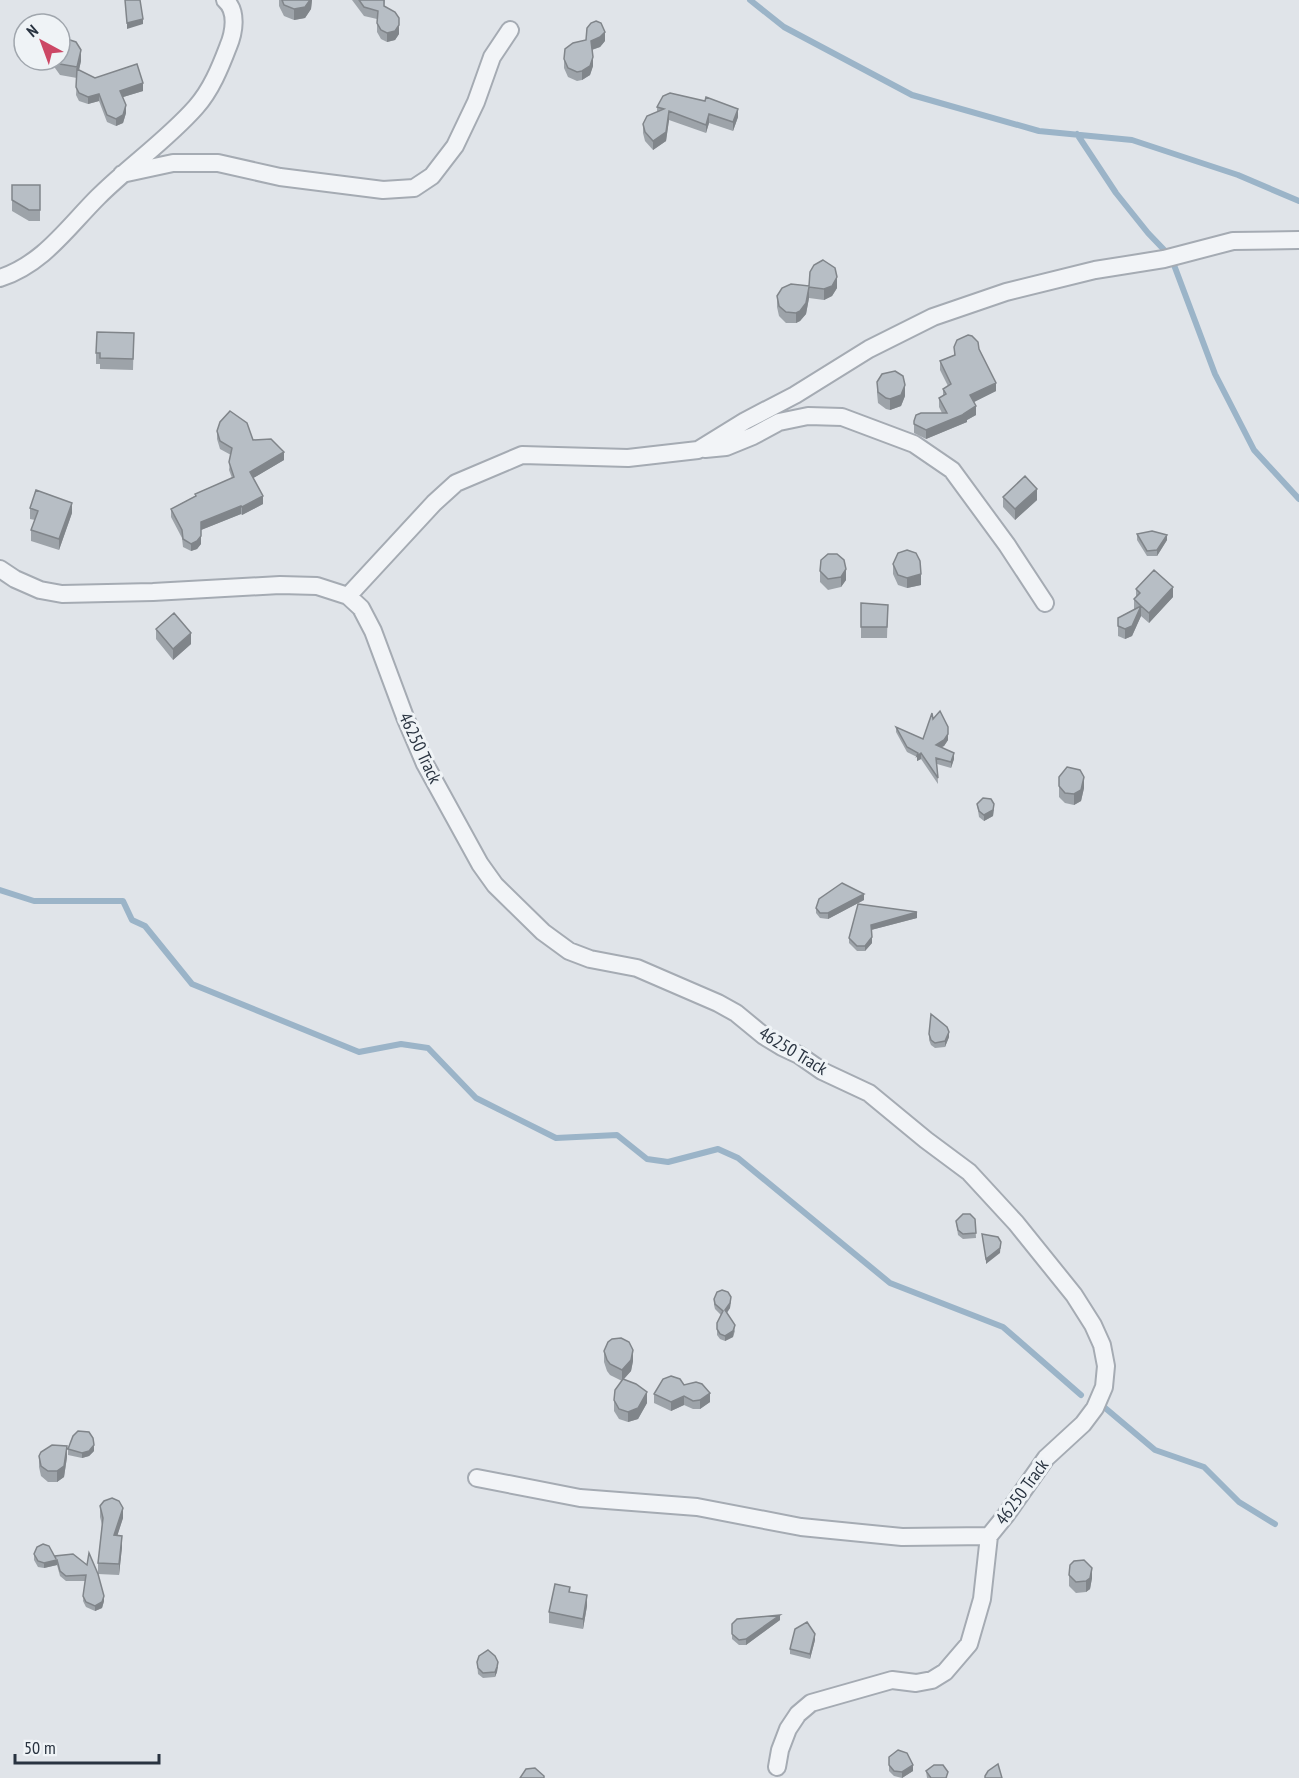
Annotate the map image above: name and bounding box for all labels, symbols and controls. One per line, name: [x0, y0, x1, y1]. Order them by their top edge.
north arrow: [12, 12, 72, 72]
text: N: [22, 20, 42, 41]
street label: 46250 Track: [394, 709, 447, 787]
street label: 46250 Track: [755, 1021, 832, 1080]
street label: 46250 Track: [990, 1454, 1053, 1529]
scale bar: [15, 1727, 159, 1765]
text: 50 m: [24, 1736, 56, 1759]

